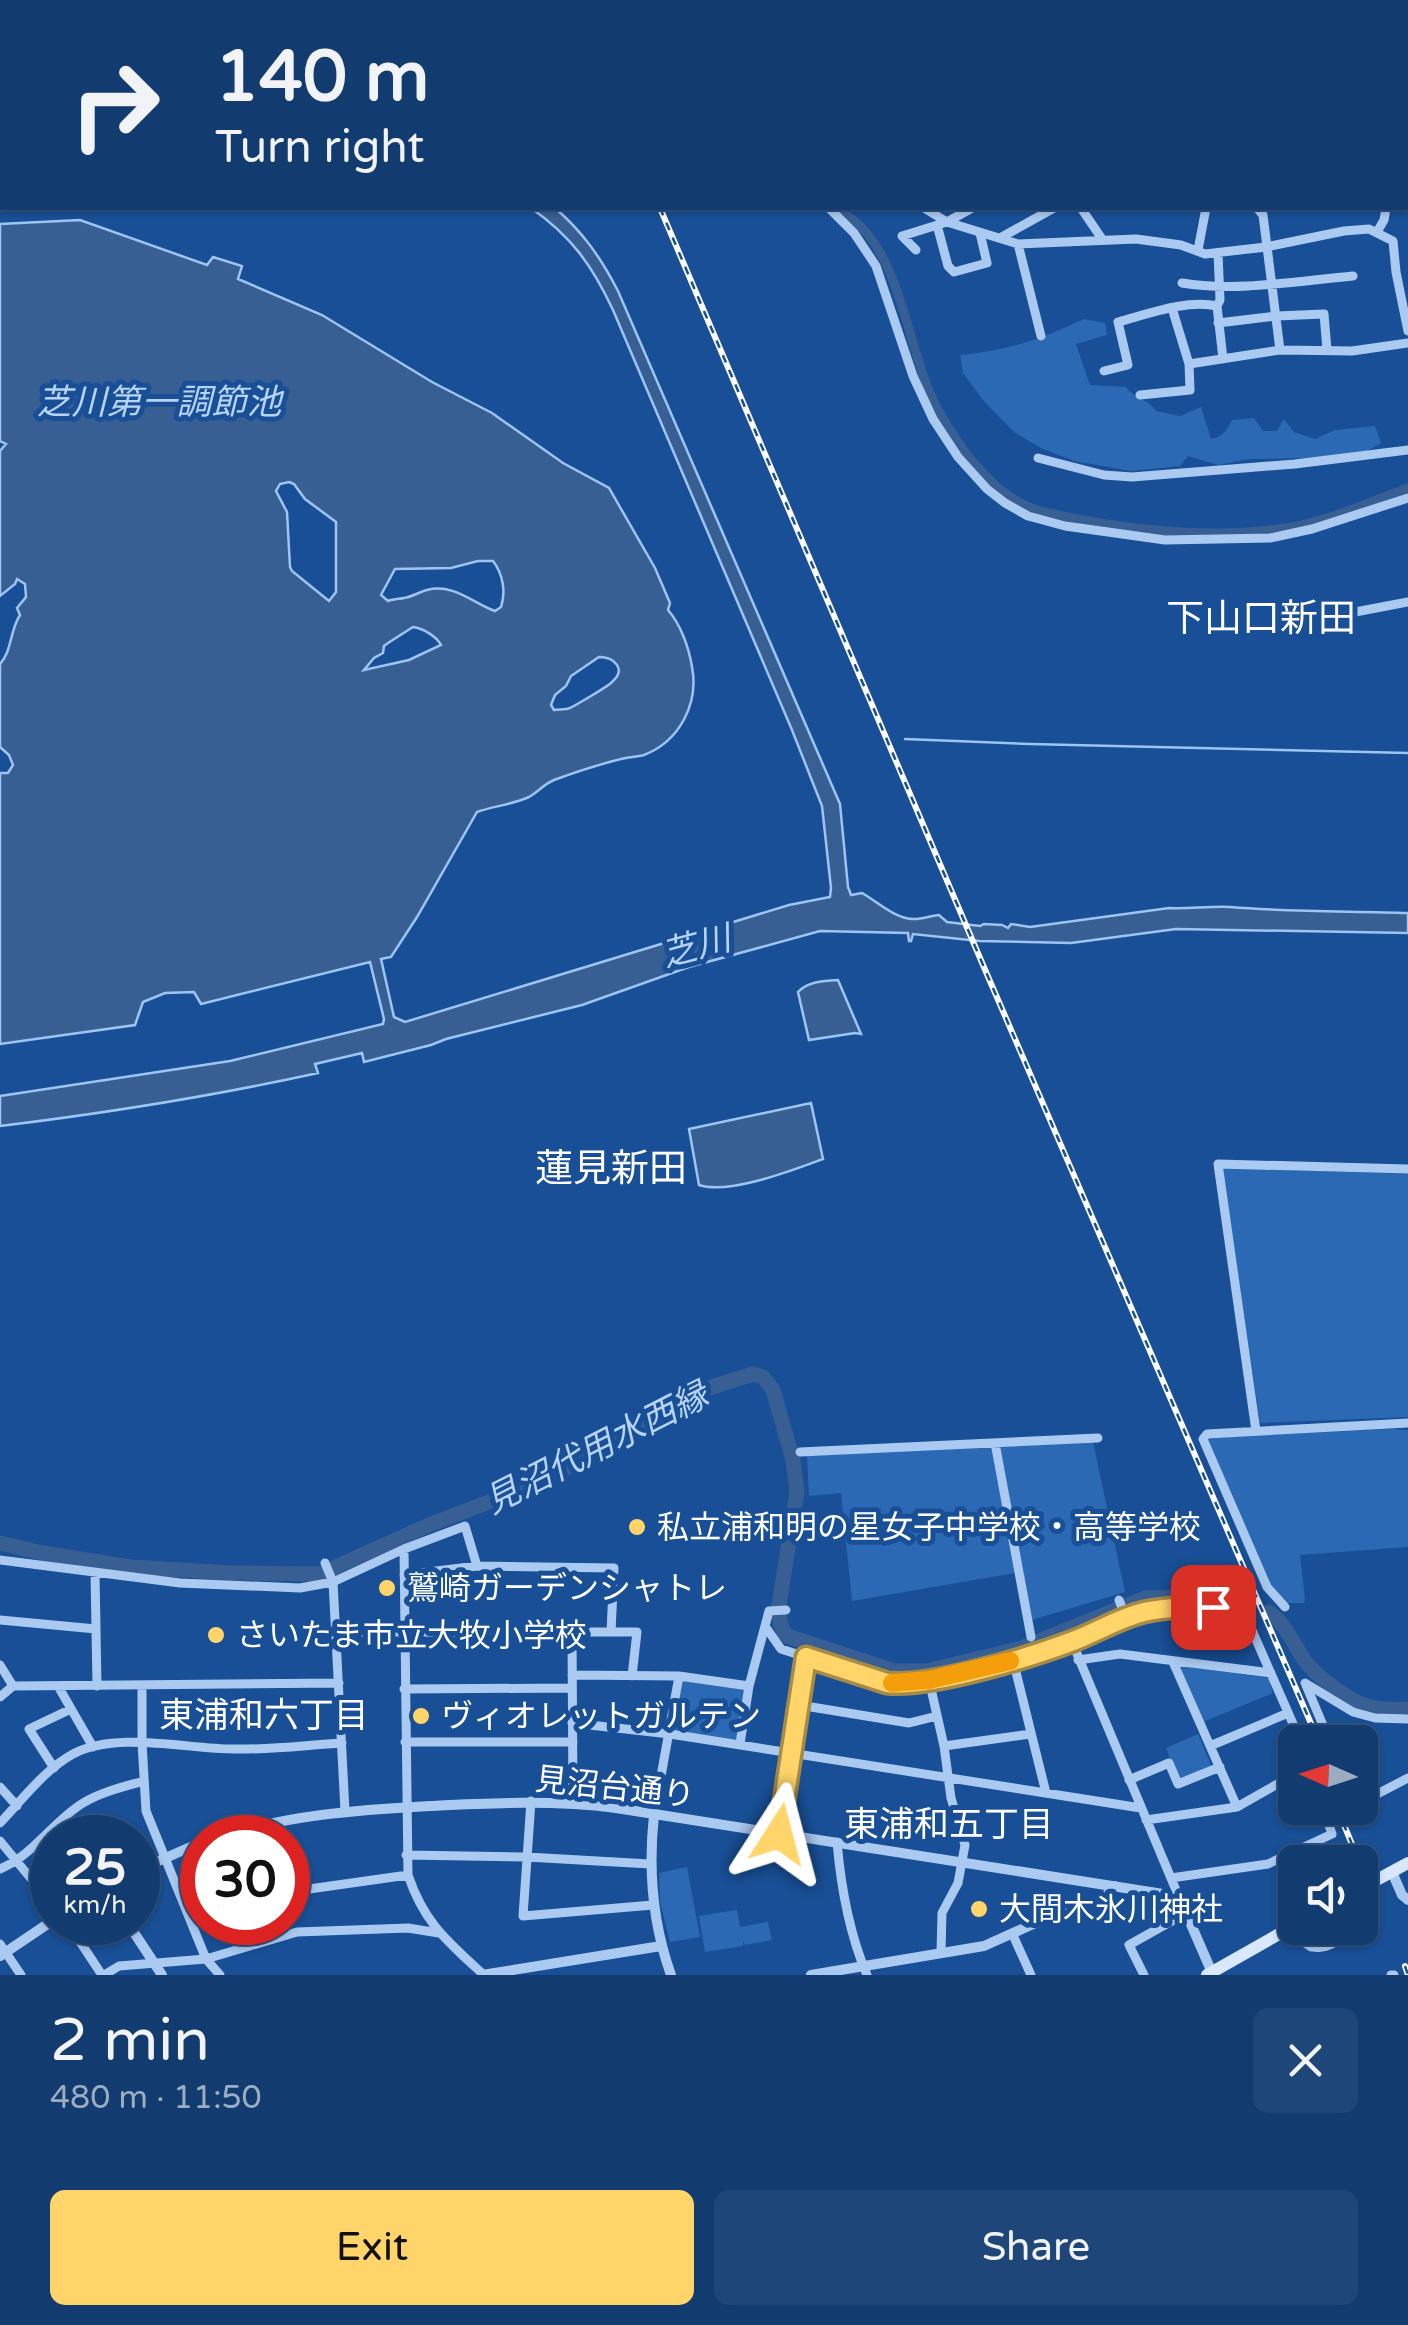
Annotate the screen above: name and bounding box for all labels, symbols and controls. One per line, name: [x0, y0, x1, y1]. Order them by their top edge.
text: 140 m: [215, 36, 429, 120]
icon: right: [50, 40, 180, 170]
text: Turn right: [215, 121, 424, 175]
water label: 芝川第一調節池: [36, 382, 284, 424]
district label: 下山口新田: [1166, 596, 1356, 642]
water label: 芝川: [657, 917, 739, 976]
district label: 蓮見新田: [535, 1146, 687, 1192]
water label: 見沼代用水西縁: [478, 1373, 719, 1523]
place label: 私立浦和明の星女子中学校・高等学校: [657, 1509, 1201, 1547]
marker: 私立浦和明の星女子中学校・高等学校: [626, 1516, 648, 1538]
pin: [1171, 1565, 1256, 1650]
place label: 鷲崎ガーデンシャトレ: [407, 1570, 727, 1608]
marker: 鷲崎ガーデンシャトレ: [376, 1577, 398, 1599]
icon: arrive: [1186, 1580, 1241, 1635]
place label: さいたま市立大牧小学校: [236, 1617, 587, 1655]
marker: さいたま市立大牧小学校: [205, 1624, 227, 1646]
district label: 東浦和六丁目: [159, 1695, 369, 1737]
place label: ヴィオレットガルテン: [441, 1698, 761, 1736]
marker: ヴィオレットガルテン: [410, 1705, 432, 1727]
north arrow: [1278, 1725, 1378, 1825]
map controls: [1278, 1725, 1378, 1945]
street label: 見沼台通り: [533, 1761, 696, 1815]
position arrow: [727, 1782, 831, 1886]
district label: 東浦和五丁目: [844, 1804, 1054, 1846]
speed limit sign: 30: [180, 1815, 310, 1945]
text: 25: [64, 1838, 126, 1898]
button: sound: [1278, 1845, 1378, 1945]
text: km/h: [64, 1890, 126, 1920]
place label: 大間木氷川神社: [999, 1891, 1223, 1929]
marker: 大間木氷川神社: [968, 1898, 990, 1920]
text: 2 min: [50, 2005, 210, 2077]
button: close: [1253, 2008, 1358, 2113]
text: 480 m · 11:50: [50, 2079, 262, 2117]
button: Exit: [50, 2190, 694, 2305]
button: Share: [714, 2190, 1358, 2305]

